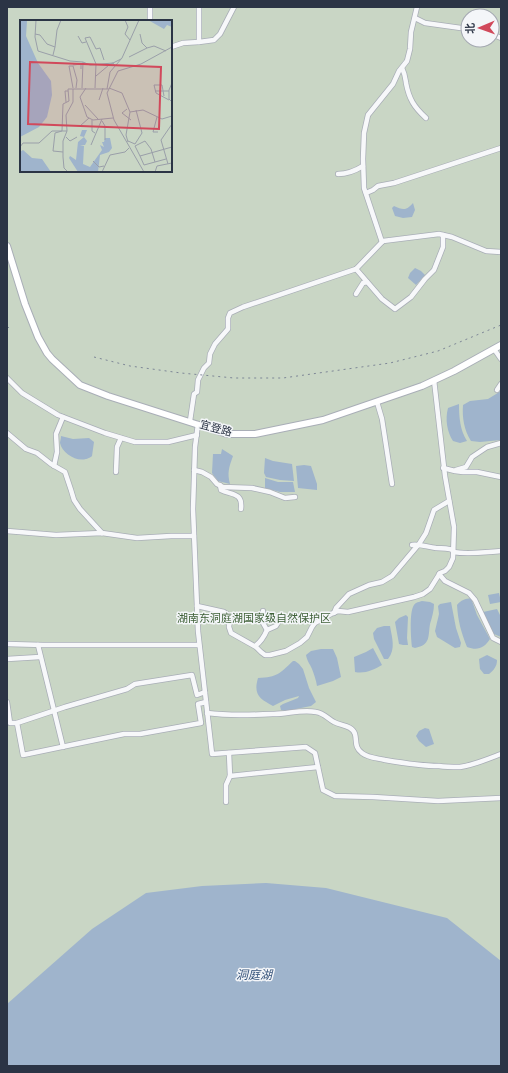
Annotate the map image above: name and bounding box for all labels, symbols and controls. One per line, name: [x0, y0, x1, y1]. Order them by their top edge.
north arrow: [460, 8, 500, 48]
inset map: [20, 20, 172, 172]
text: 北: [463, 23, 477, 34]
street label: 宜登路: [198, 417, 234, 439]
park label: 湖南东洞庭湖国家级自然保护区: [177, 611, 331, 625]
water label: 洞庭湖: [236, 967, 274, 982]

